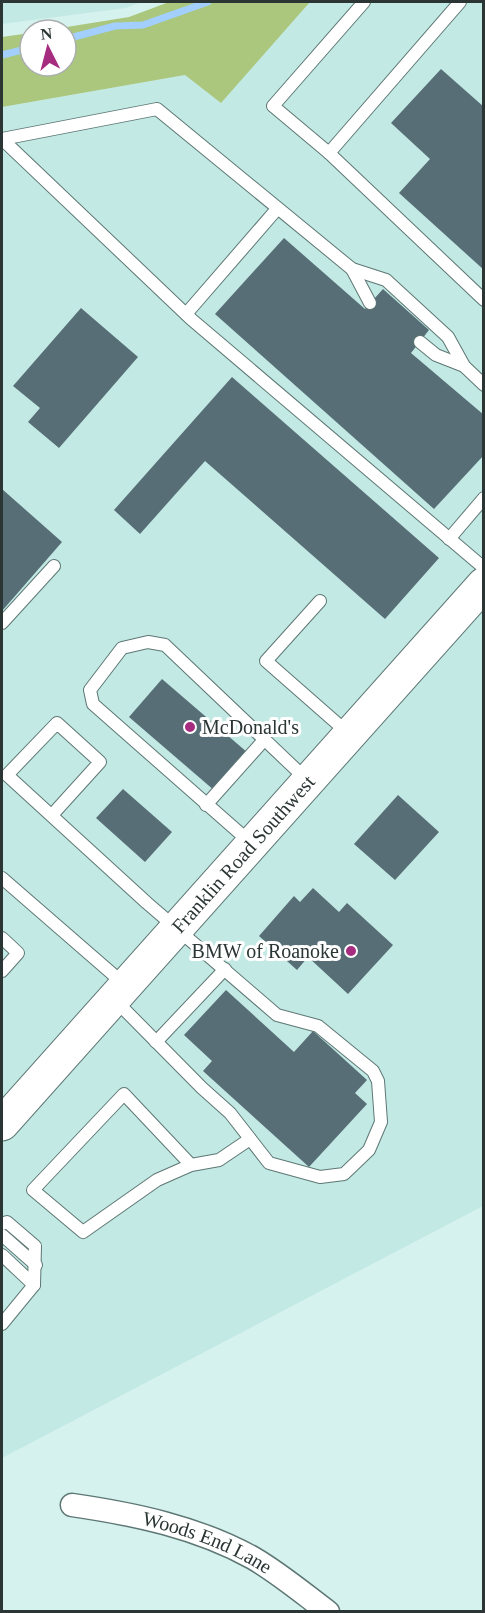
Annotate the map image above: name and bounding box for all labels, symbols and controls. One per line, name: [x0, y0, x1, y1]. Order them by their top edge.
north arrow: [18, 18, 78, 78]
text: N: [40, 24, 54, 43]
place label: McDonald's: [202, 716, 299, 738]
marker: McDonald's: [183, 720, 197, 734]
street label: Franklin Road Southwest: [167, 770, 319, 937]
place label: BMW of Roanoke: [192, 940, 339, 962]
marker: BMW of Roanoke: [344, 944, 358, 958]
street label: Woods End Lane: [141, 1507, 276, 1578]

